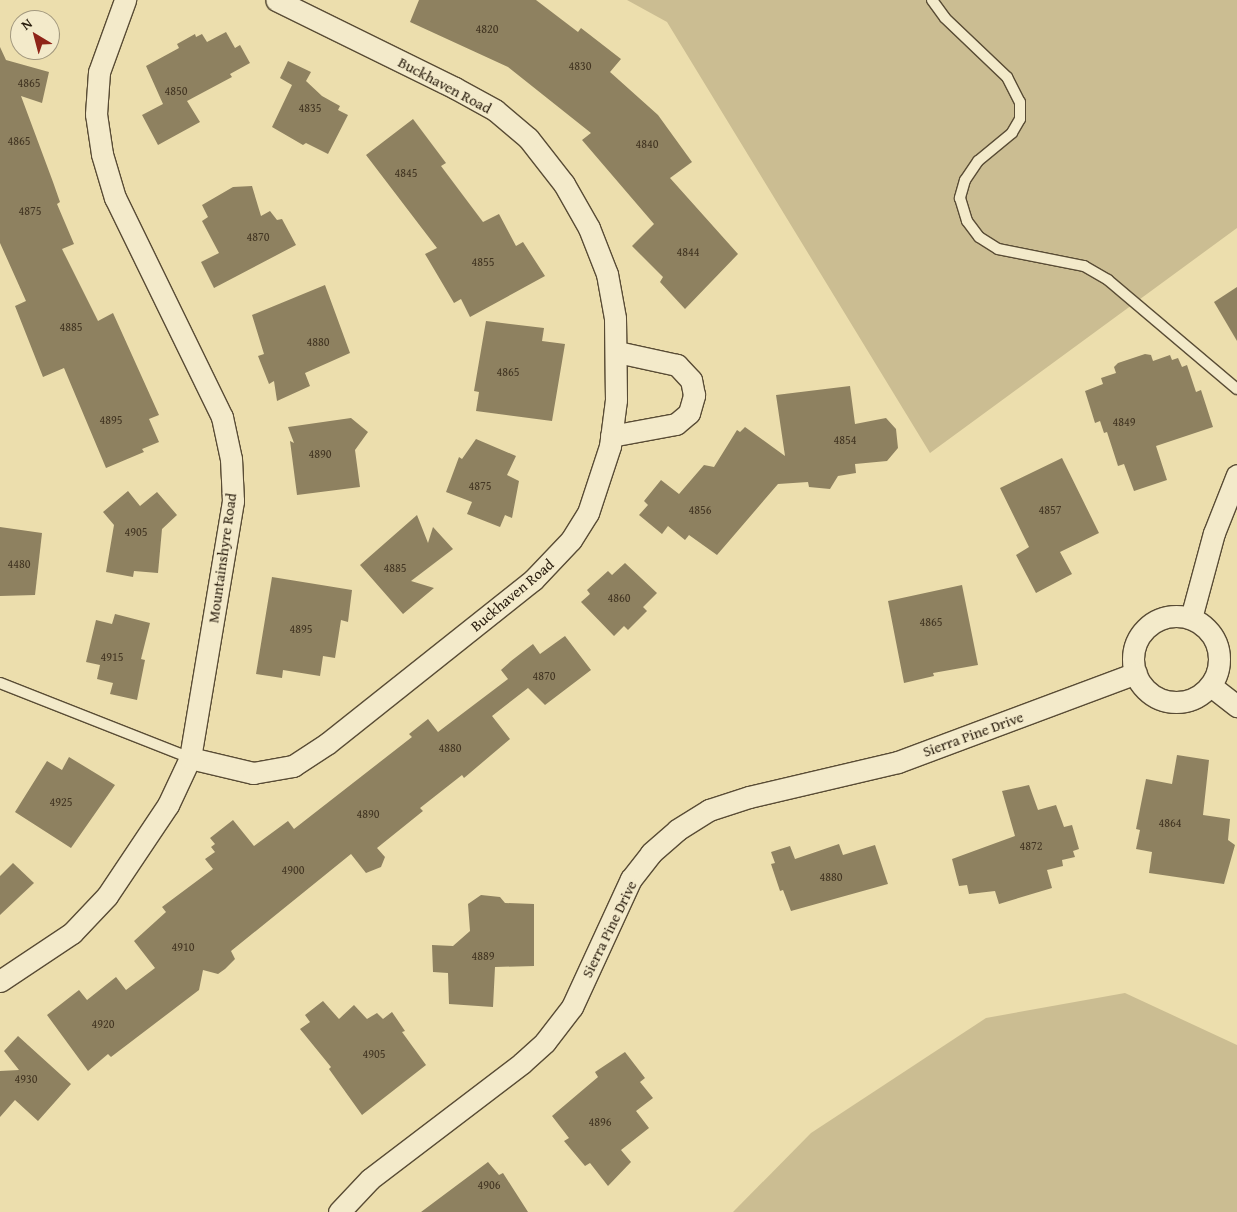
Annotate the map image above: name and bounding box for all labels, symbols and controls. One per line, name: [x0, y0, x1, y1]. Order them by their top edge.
north arrow: [10, 10, 60, 60]
text: N: [17, 13, 36, 35]
house number: 4820: [475, 22, 499, 36]
street label: Buckhaven Road: [395, 53, 495, 117]
house number: 4830: [568, 59, 592, 73]
house number: 4865: [17, 76, 41, 90]
house number: 4850: [164, 84, 188, 98]
house number: 4835: [298, 101, 322, 115]
house number: 4865: [7, 134, 31, 148]
house number: 4840: [635, 137, 659, 151]
house number: 4845: [394, 166, 418, 180]
house number: 4875: [18, 204, 42, 218]
house number: 4870: [246, 230, 270, 244]
house number: 4844: [676, 245, 700, 259]
house number: 4855: [471, 255, 495, 269]
house number: 4885: [59, 320, 83, 334]
house number: 4880: [306, 335, 330, 349]
house number: 4865: [496, 365, 520, 379]
house number: 4895: [99, 413, 123, 427]
house number: 4849: [1112, 415, 1136, 429]
house number: 4854: [833, 433, 857, 447]
house number: 4890: [308, 447, 332, 461]
house number: 4875: [468, 479, 492, 493]
street label: Mountainshyre Road: [204, 492, 240, 624]
house number: 4856: [688, 503, 712, 517]
house number: 4857: [1038, 503, 1062, 517]
house number: 4905: [124, 525, 148, 539]
street label: Buckhaven Road: [467, 555, 557, 635]
house number: 4480: [7, 557, 31, 571]
house number: 4885: [383, 561, 407, 575]
house number: 4860: [607, 591, 631, 605]
house number: 4865: [919, 615, 943, 629]
house number: 4895: [289, 622, 313, 636]
house number: 4915: [100, 650, 124, 664]
house number: 4870: [532, 669, 556, 683]
street label: Sierra Pine Drive: [920, 707, 1026, 761]
house number: 4880: [438, 741, 462, 755]
house number: 4925: [49, 795, 73, 809]
house number: 4890: [356, 807, 380, 821]
house number: 4864: [1158, 816, 1182, 830]
house number: 4872: [1019, 839, 1043, 853]
house number: 4900: [281, 863, 305, 877]
house number: 4880: [819, 870, 843, 884]
street label: Sierra Pine Drive: [578, 877, 640, 981]
house number: 4910: [171, 940, 195, 954]
house number: 4889: [471, 949, 495, 963]
house number: 4920: [91, 1017, 115, 1031]
house number: 4905: [362, 1047, 386, 1061]
house number: 4930: [14, 1072, 38, 1086]
house number: 4896: [588, 1115, 612, 1129]
house number: 4906: [477, 1178, 501, 1192]

